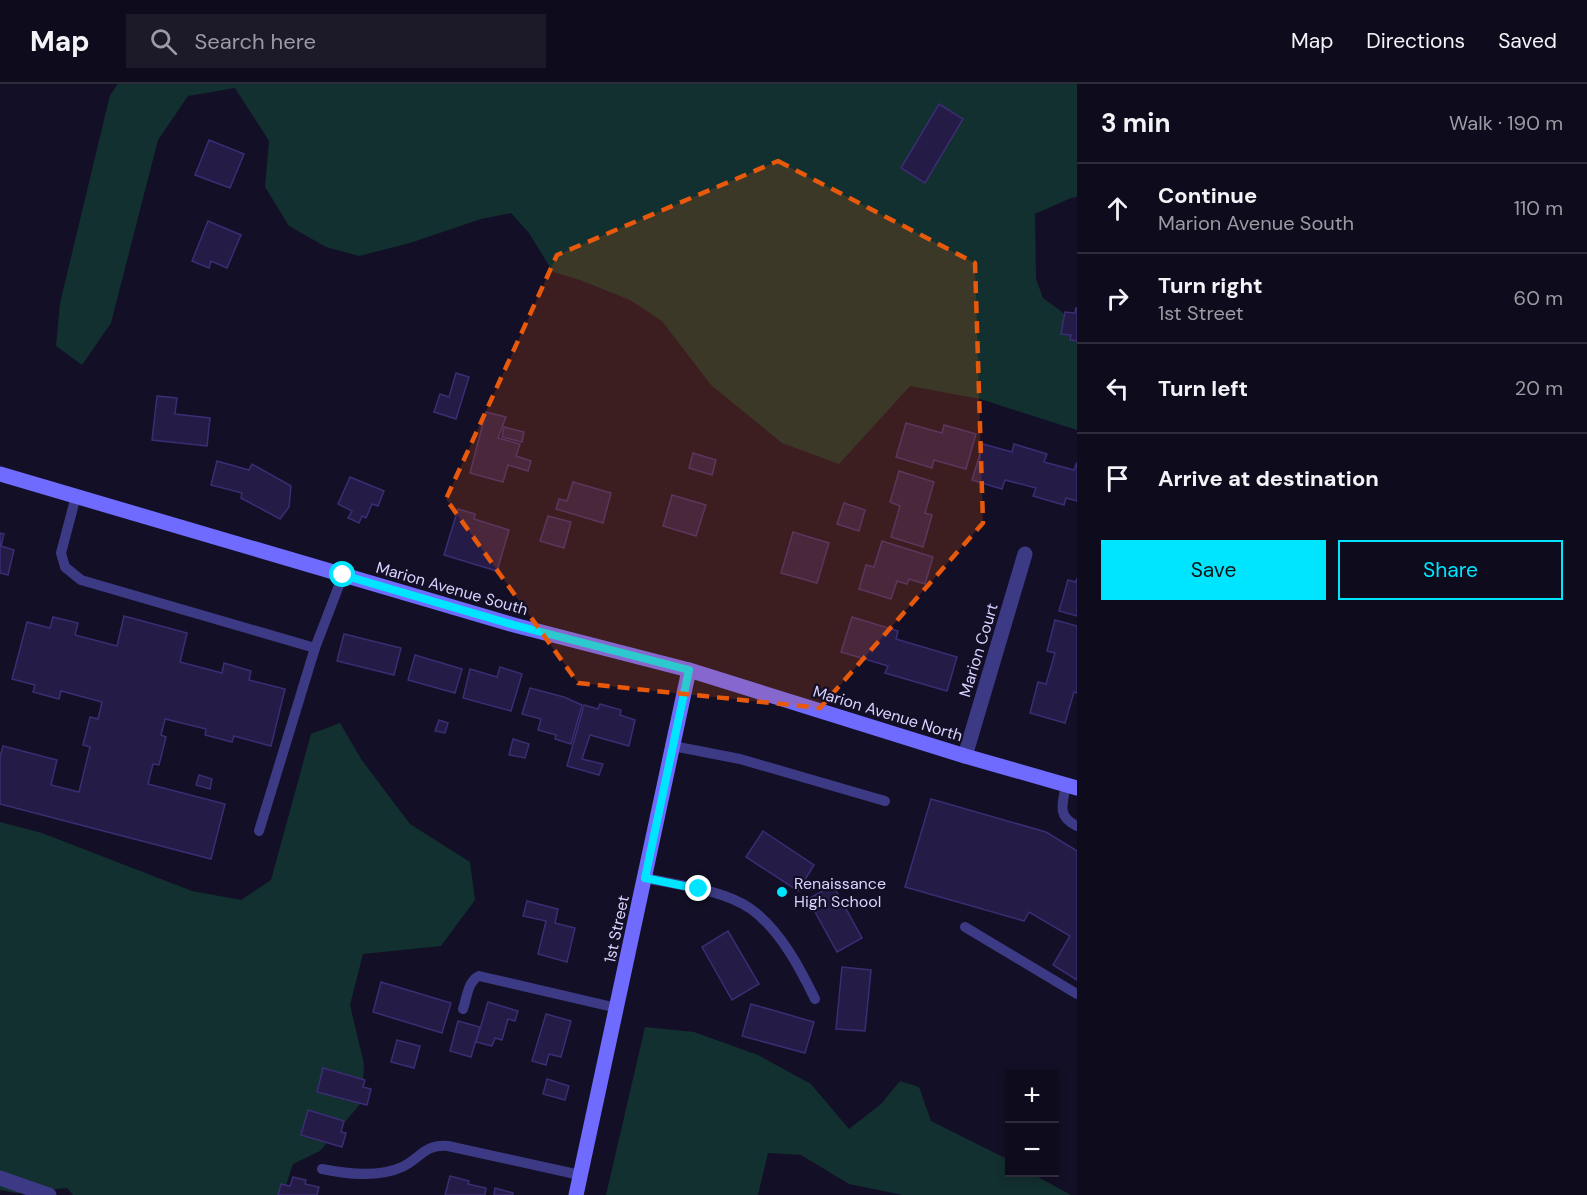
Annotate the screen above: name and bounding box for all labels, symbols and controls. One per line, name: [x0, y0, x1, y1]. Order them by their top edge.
search box: [126, 14, 546, 68]
text: Map: [30, 23, 90, 60]
icon: search: [147, 25, 180, 58]
text: Search here: [195, 27, 316, 56]
text: Map: [1291, 27, 1333, 55]
text: Directions: [1366, 27, 1465, 55]
text: Saved: [1498, 27, 1557, 55]
text: 3 min: [1101, 106, 1170, 140]
text: Walk · 190 m: [1449, 110, 1563, 136]
text: Continue: [1158, 181, 1257, 210]
icon: ahead: [1101, 192, 1134, 225]
text: 110 m: [1514, 195, 1563, 221]
text: Marion Avenue South: [1158, 210, 1354, 236]
text: Turn right: [1158, 271, 1263, 300]
icon: right: [1101, 282, 1134, 315]
text: 60 m: [1514, 285, 1563, 311]
text: 1st Street: [1158, 300, 1244, 326]
icon: left: [1101, 372, 1134, 405]
text: Turn left: [1158, 374, 1248, 403]
text: 20 m: [1515, 375, 1563, 401]
icon: arrive: [1101, 462, 1134, 495]
text: Arrive at destination: [1158, 464, 1379, 493]
button: Save: [1101, 540, 1326, 600]
button: Share: [1338, 540, 1563, 600]
street label: Marion Avenue South: [374, 557, 530, 620]
route start: [329, 561, 355, 587]
street label: Marion Court: [954, 601, 1003, 700]
street label: Marion Avenue North: [810, 681, 965, 746]
place label: Renaissance High School: [794, 873, 886, 912]
route end: [685, 875, 711, 901]
marker: Renaissance High School: [775, 885, 789, 899]
street label: 1st Street: [599, 893, 634, 965]
map controls: [1005, 1069, 1059, 1177]
button: +: [1005, 1069, 1059, 1123]
button: −: [1005, 1123, 1059, 1177]

